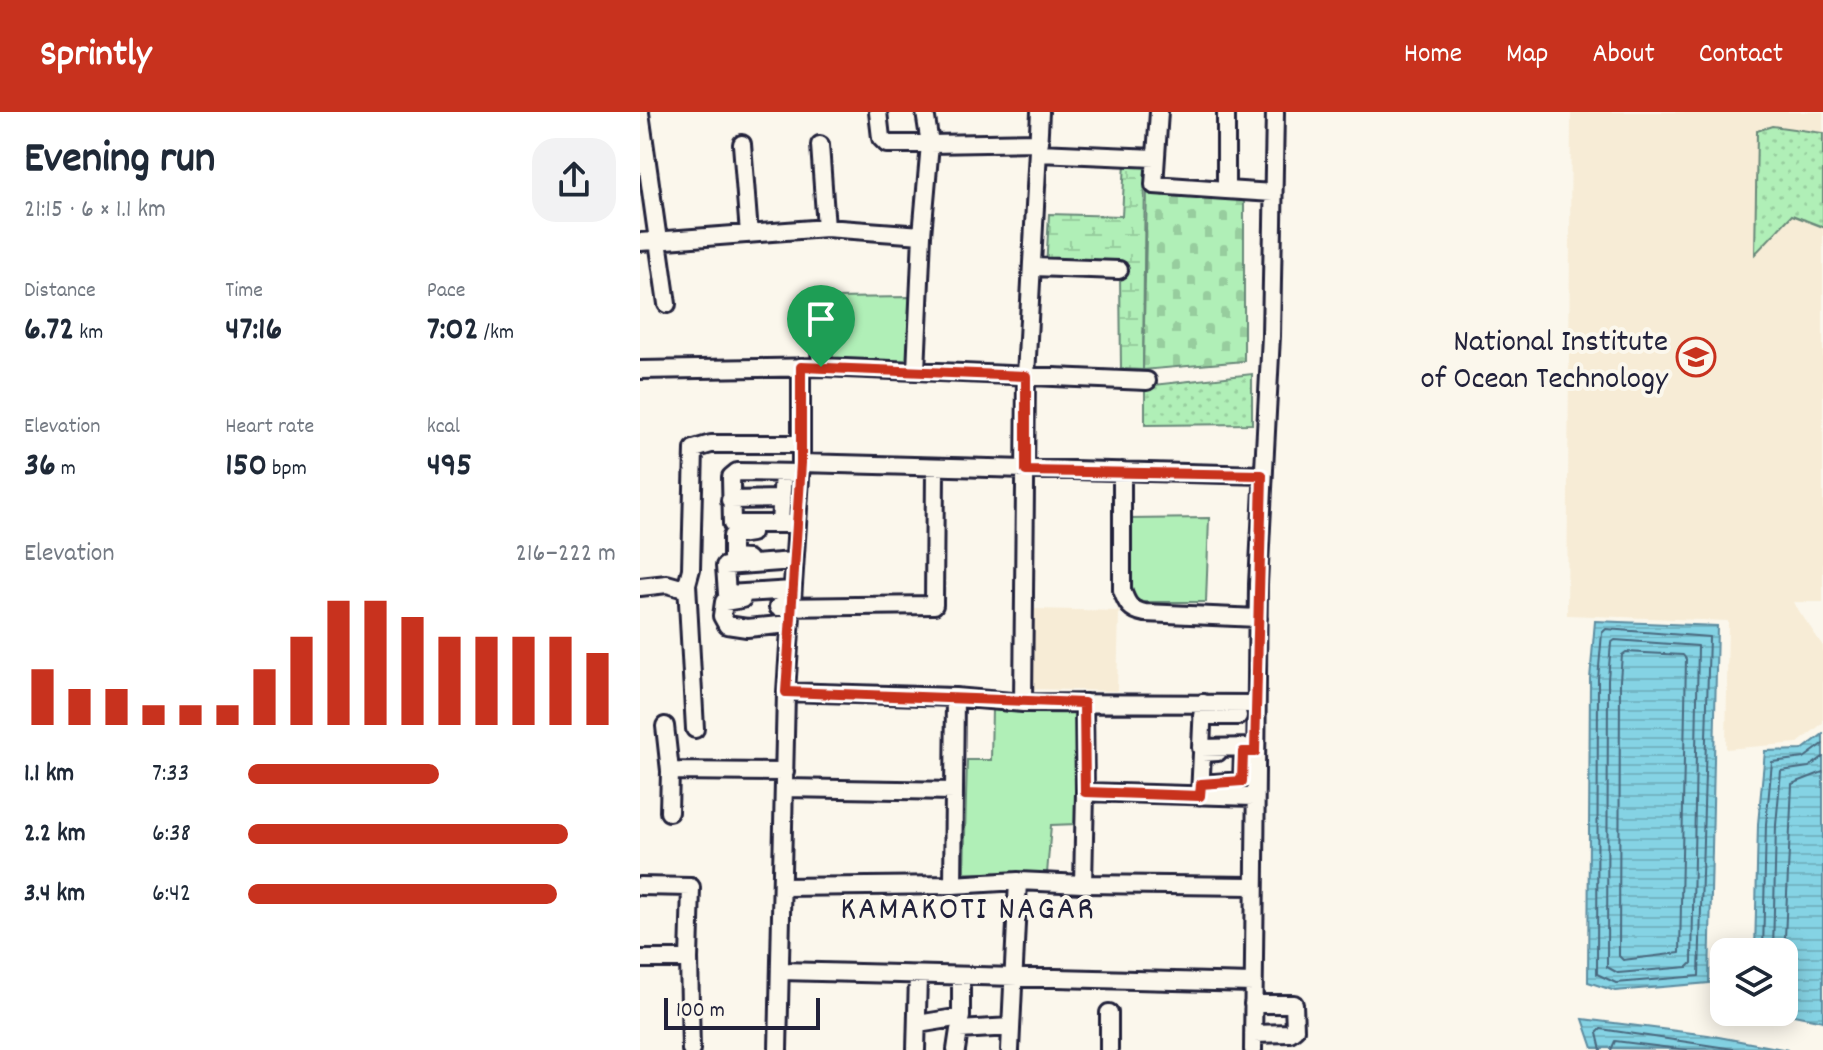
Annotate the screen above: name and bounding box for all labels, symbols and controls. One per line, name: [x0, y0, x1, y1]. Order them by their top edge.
text: Sprintly: [40, 29, 151, 84]
text: Home: [1404, 36, 1462, 76]
text: Map: [1506, 36, 1548, 76]
text: About: [1592, 36, 1655, 76]
text: Contact: [1699, 36, 1783, 76]
text: Evening run: [24, 130, 215, 193]
button: share: [532, 138, 616, 222]
text: 21:15 · 6 × 1.1 km: [24, 192, 166, 229]
text: Distance: [24, 276, 96, 307]
text: Time: [225, 276, 263, 307]
text: Pace: [427, 276, 466, 307]
pin: [787, 285, 855, 367]
icon: arrive: [799, 297, 843, 341]
text: 6.72: [24, 307, 74, 356]
text: 47:16: [225, 307, 282, 356]
text: 7:02: [427, 307, 479, 356]
text: km: [74, 318, 103, 349]
text: /km: [479, 318, 514, 349]
place label: National Institute of Ocean Technology: [1420, 321, 1669, 404]
school or university icon: National Institute of Ocean Technology: [1675, 336, 1717, 378]
text: Elevation: [24, 412, 101, 443]
text: Heart rate: [225, 412, 314, 443]
text: kcal: [427, 412, 460, 443]
text: 36: [24, 443, 56, 492]
text: 150: [225, 443, 267, 492]
text: 495: [427, 443, 472, 492]
text: m: [56, 454, 76, 485]
text: bpm: [267, 454, 307, 485]
text: Elevation: [24, 536, 114, 573]
text: 216–222 m: [515, 536, 616, 573]
text: 1.1 km: [24, 756, 74, 793]
text: 7:33: [152, 756, 189, 793]
text: 2.2 km: [24, 816, 86, 853]
text: 6:38: [152, 816, 191, 853]
text: 3.4 km: [24, 876, 85, 913]
text: 6:42: [152, 876, 191, 913]
district label: KAMAKOTI NAGAR: [840, 887, 1096, 936]
map controls: [1710, 938, 1798, 1026]
button: layers: [1710, 938, 1798, 1026]
scale bar: [664, 994, 820, 1030]
text: 100 m: [676, 996, 725, 1027]

